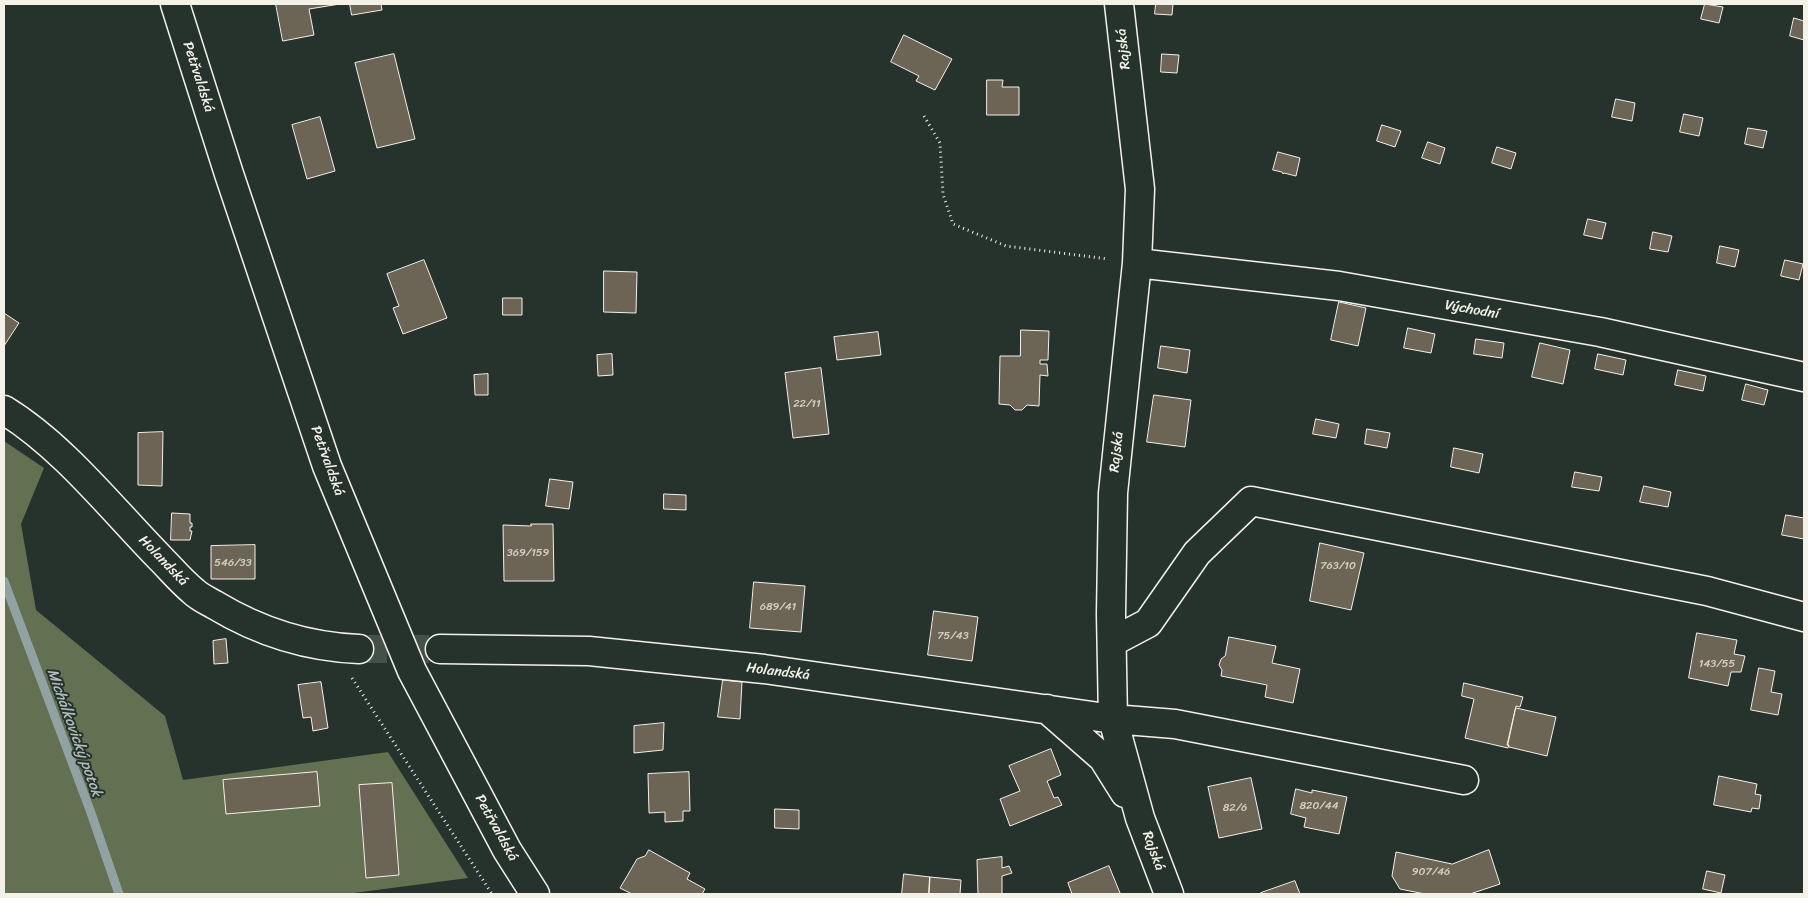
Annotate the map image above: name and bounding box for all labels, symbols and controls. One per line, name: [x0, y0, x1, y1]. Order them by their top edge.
street label: Rajská: [1114, 28, 1134, 70]
street label: Petřvaldská: [179, 40, 217, 114]
street label: Východní: [1444, 297, 1500, 323]
house number: 22/11: [793, 397, 821, 411]
street label: Petřvaldská: [307, 424, 347, 498]
street label: Rajská: [1107, 431, 1127, 473]
street label: Holandská: [135, 532, 191, 590]
house number: 369/159: [507, 546, 549, 560]
house number: 546/33: [214, 556, 252, 570]
house number: 763/10: [1320, 559, 1356, 573]
house number: 689/41: [760, 600, 796, 614]
house number: 75/43: [937, 629, 969, 643]
house number: 143/55: [1699, 657, 1735, 671]
street label: Holandská: [745, 660, 811, 684]
water label: Michálkovický potok: [42, 666, 106, 800]
street label: Petřvaldská: [471, 792, 521, 864]
house number: 820/44: [1299, 799, 1339, 813]
house number: 82/6: [1223, 801, 1247, 815]
street label: Rajská: [1138, 829, 1168, 873]
house number: 907/46: [1412, 865, 1450, 879]

